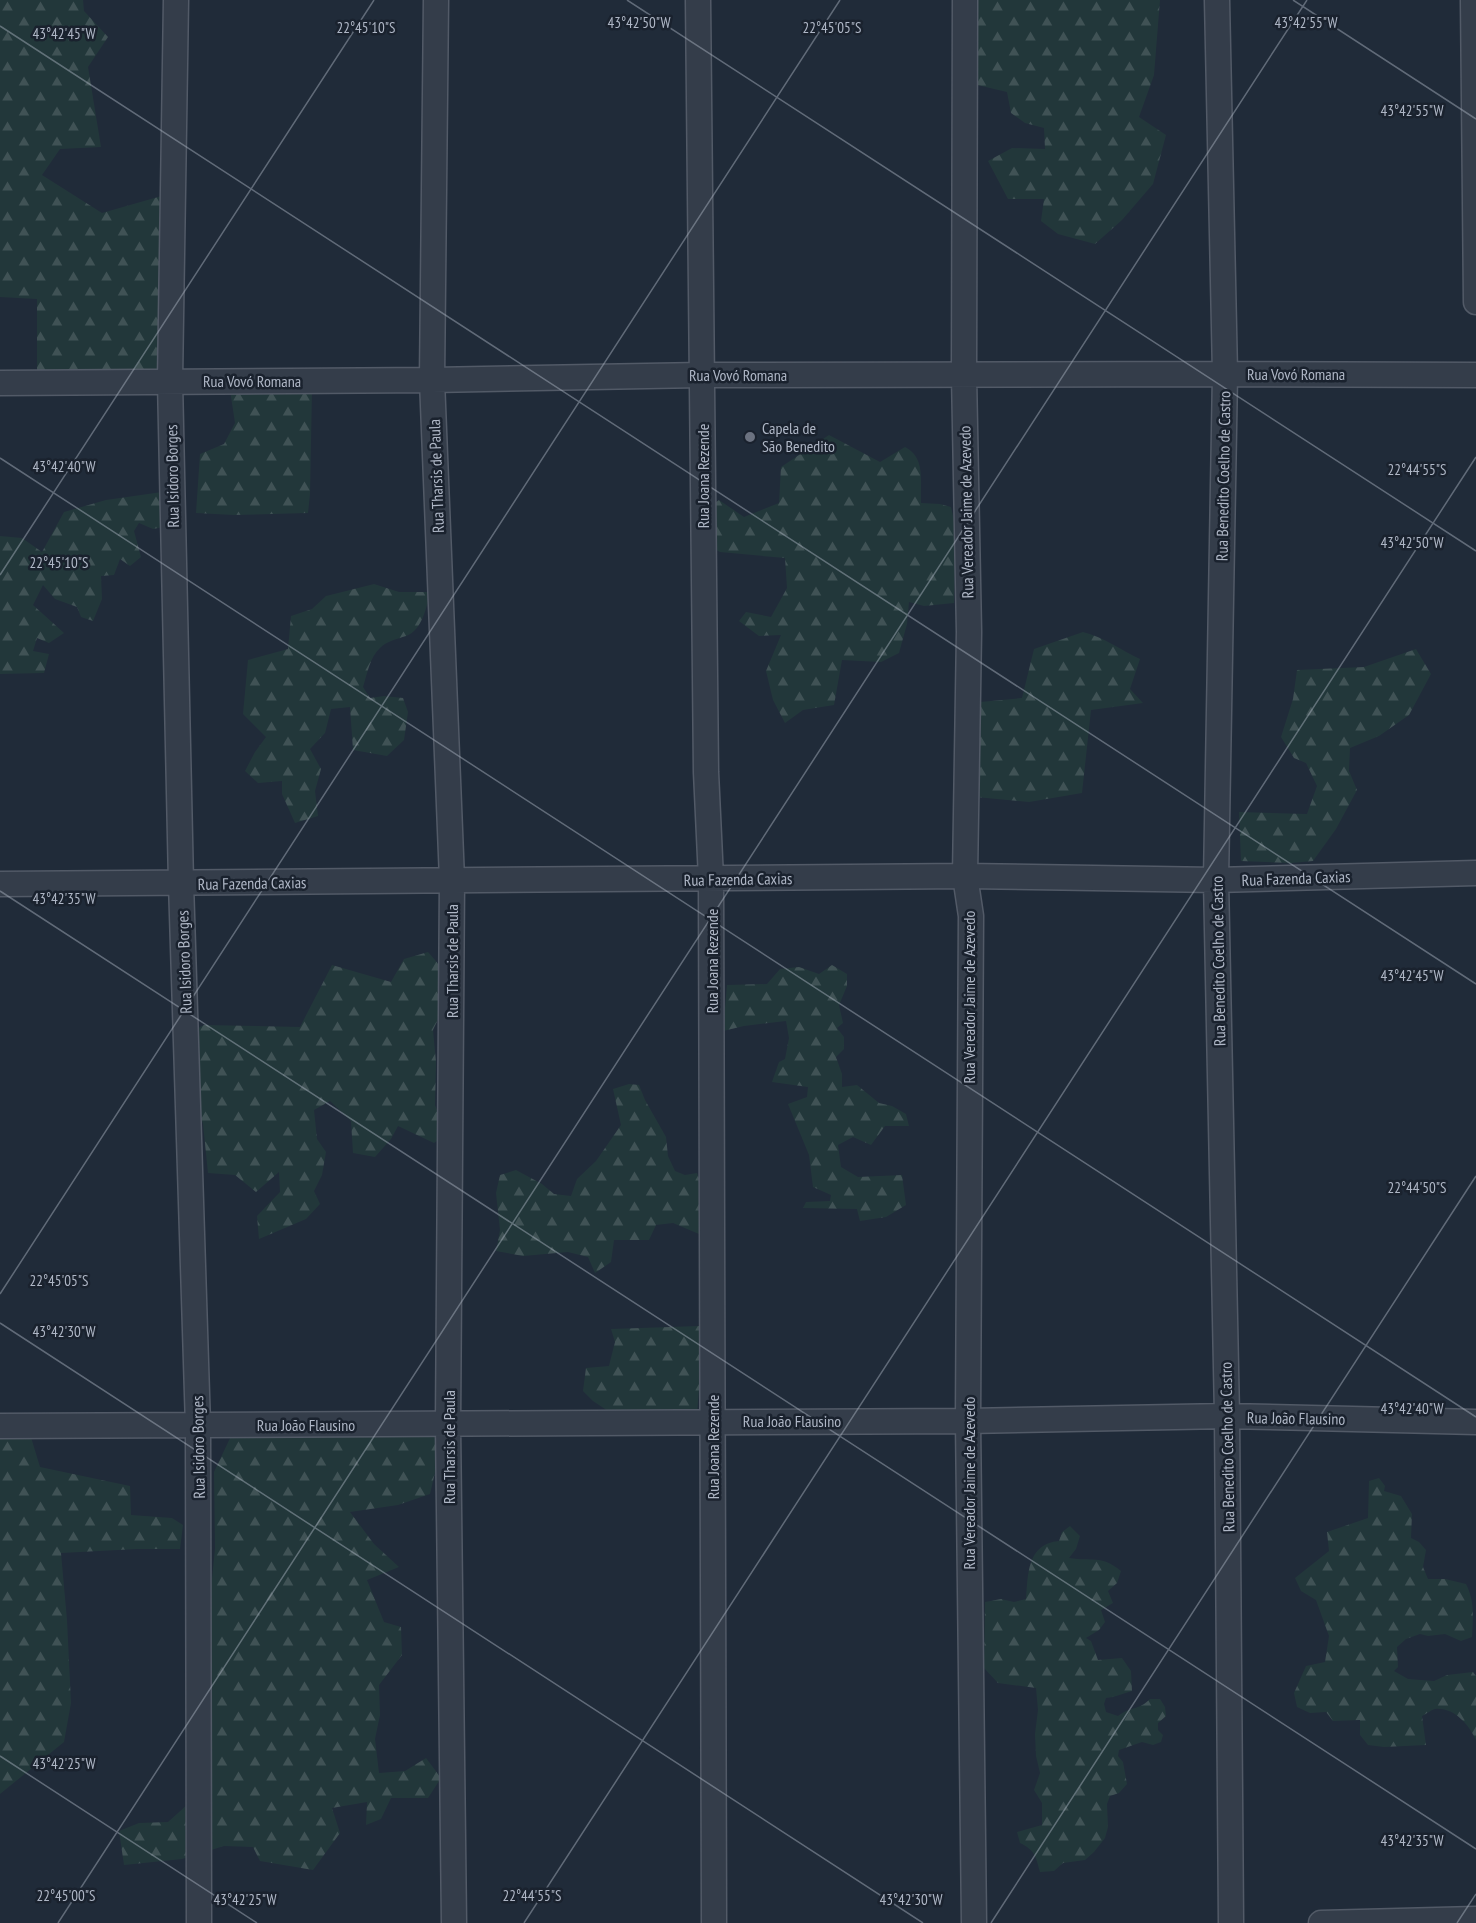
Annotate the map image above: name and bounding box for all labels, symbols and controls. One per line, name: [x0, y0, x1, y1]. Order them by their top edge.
text: 43°42'50"W: [607, 13, 671, 32]
text: 43°42'55"W: [1274, 13, 1338, 32]
text: 22°45'10"S: [336, 18, 396, 37]
text: 22°45'05"S: [802, 18, 862, 37]
text: 43°42'45"W: [32, 24, 96, 43]
text: 43°42'55"W: [1380, 101, 1444, 120]
street label: Rua Vovó Romana: [1247, 364, 1345, 384]
street label: Rua Vovó Romana: [689, 365, 787, 385]
street label: Rua Vovó Romana: [203, 371, 301, 391]
street label: Rua Benedito Coelho de Castro: [1212, 391, 1234, 561]
place label: Capela de São Benedito: [762, 418, 835, 456]
street label: Rua Tharsis de Paula: [424, 419, 448, 533]
street label: Rua Isidoro Borges: [161, 424, 183, 528]
street label: Rua Joana Rezende: [693, 424, 713, 528]
street label: Rua Vereador Jaime de Azevedo: [954, 425, 978, 599]
marker: Capela de São Benedito: [743, 430, 757, 444]
text: 43°42'40"W: [32, 457, 96, 476]
text: 22°44'55"S: [1387, 460, 1447, 479]
text: 43°42'50"W: [1380, 533, 1444, 552]
text: 22°45'10"S: [29, 553, 89, 572]
street label: Rua Fazenda Caxias: [1241, 866, 1351, 890]
street label: Rua Fazenda Caxias: [683, 868, 793, 890]
street label: Rua Fazenda Caxias: [197, 872, 307, 894]
street label: Rua Benedito Coelho de Castro: [1207, 876, 1229, 1046]
text: 43°42'35"W: [32, 889, 96, 908]
street label: Rua Tharsis de Paula: [442, 904, 462, 1018]
street label: Rua Joana Rezende: [702, 909, 722, 1013]
street label: Rua Isidoro Borges: [172, 910, 196, 1014]
street label: Rua Vereador Jaime de Azevedo: [959, 911, 979, 1083]
text: 43°42'45"W: [1380, 966, 1444, 985]
text: 22°44'50"S: [1387, 1178, 1447, 1197]
text: 22°45'05"S: [29, 1271, 89, 1290]
text: 43°42'30"W: [32, 1322, 96, 1341]
street label: Rua Benedito Coelho de Castro: [1216, 1362, 1238, 1532]
street label: Rua Tharsis de Paula: [439, 1390, 459, 1504]
street label: Rua Isidoro Borges: [187, 1395, 209, 1499]
street label: Rua Joana Rezende: [703, 1395, 723, 1499]
street label: Rua Vereador Jaime de Azevedo: [959, 1397, 979, 1569]
text: 43°42'40"W: [1380, 1399, 1444, 1418]
street label: Rua João Flausino: [1247, 1407, 1345, 1429]
street label: Rua João Flausino: [743, 1411, 841, 1431]
street label: Rua João Flausino: [257, 1415, 355, 1435]
text: 43°42'25"W: [32, 1754, 96, 1773]
text: 43°42'35"W: [1380, 1831, 1444, 1850]
text: 22°45'00"S: [36, 1886, 96, 1905]
text: 22°44'55"S: [502, 1886, 562, 1905]
text: 43°42'25"W: [213, 1890, 277, 1909]
text: 43°42'30"W: [879, 1890, 943, 1909]

